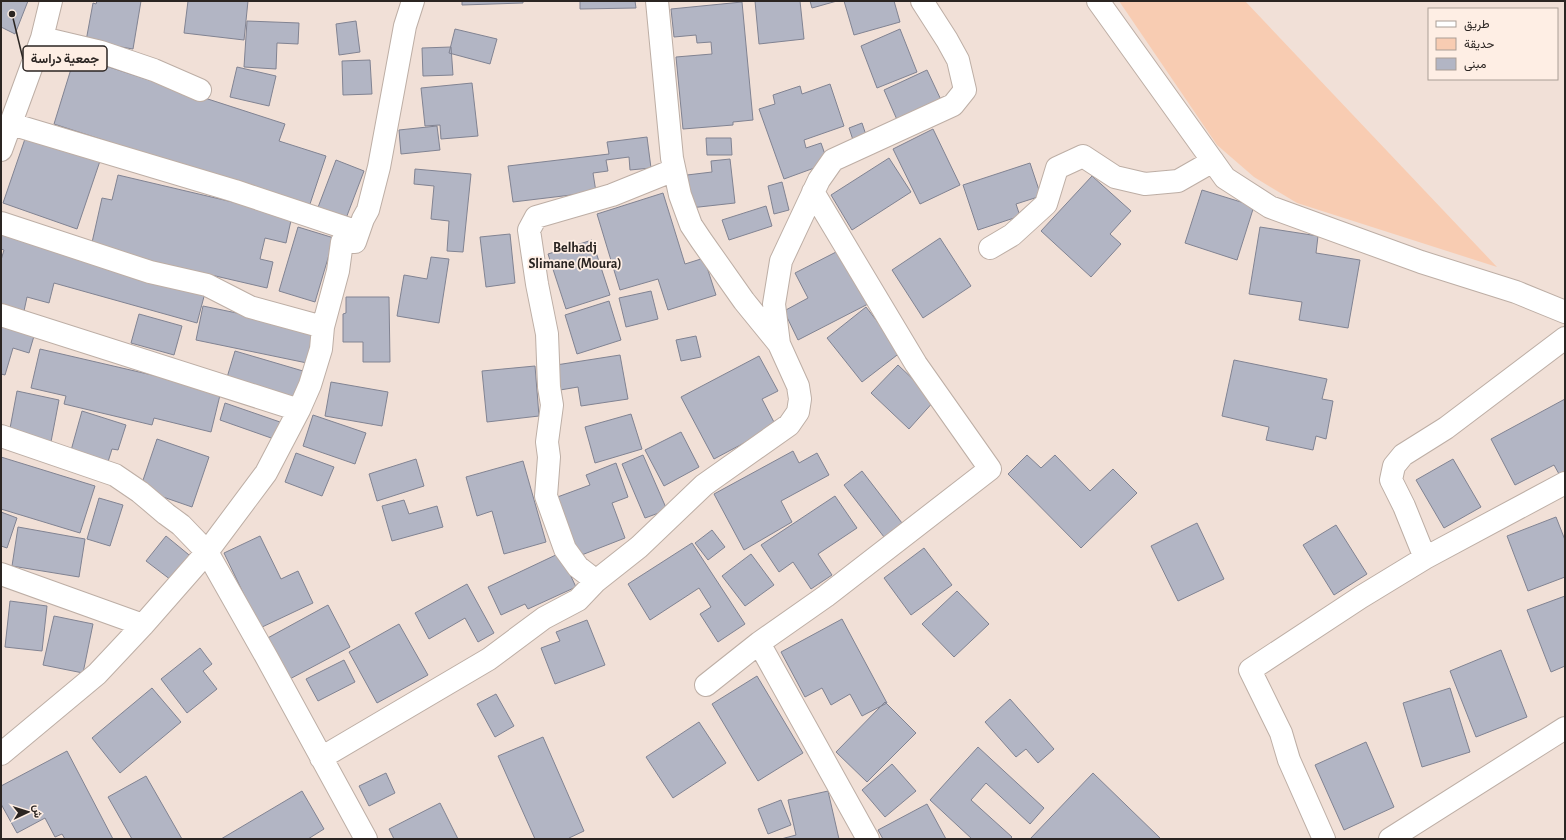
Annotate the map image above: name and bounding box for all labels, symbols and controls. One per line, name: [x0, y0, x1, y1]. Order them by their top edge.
legend: [1428, 8, 1558, 80]
text: طريق: [1464, 18, 1490, 32]
text: حديقة: [1464, 38, 1494, 51]
callout: جمعية دراسة: [23, 46, 107, 71]
text: جمعية دراسة: [31, 53, 99, 67]
text: مبنى: [1464, 58, 1486, 72]
district label: Belhadj Slimane (Moura): [528, 241, 622, 271]
north arrow: [8, 792, 48, 832]
text: ش: [31, 804, 43, 818]

